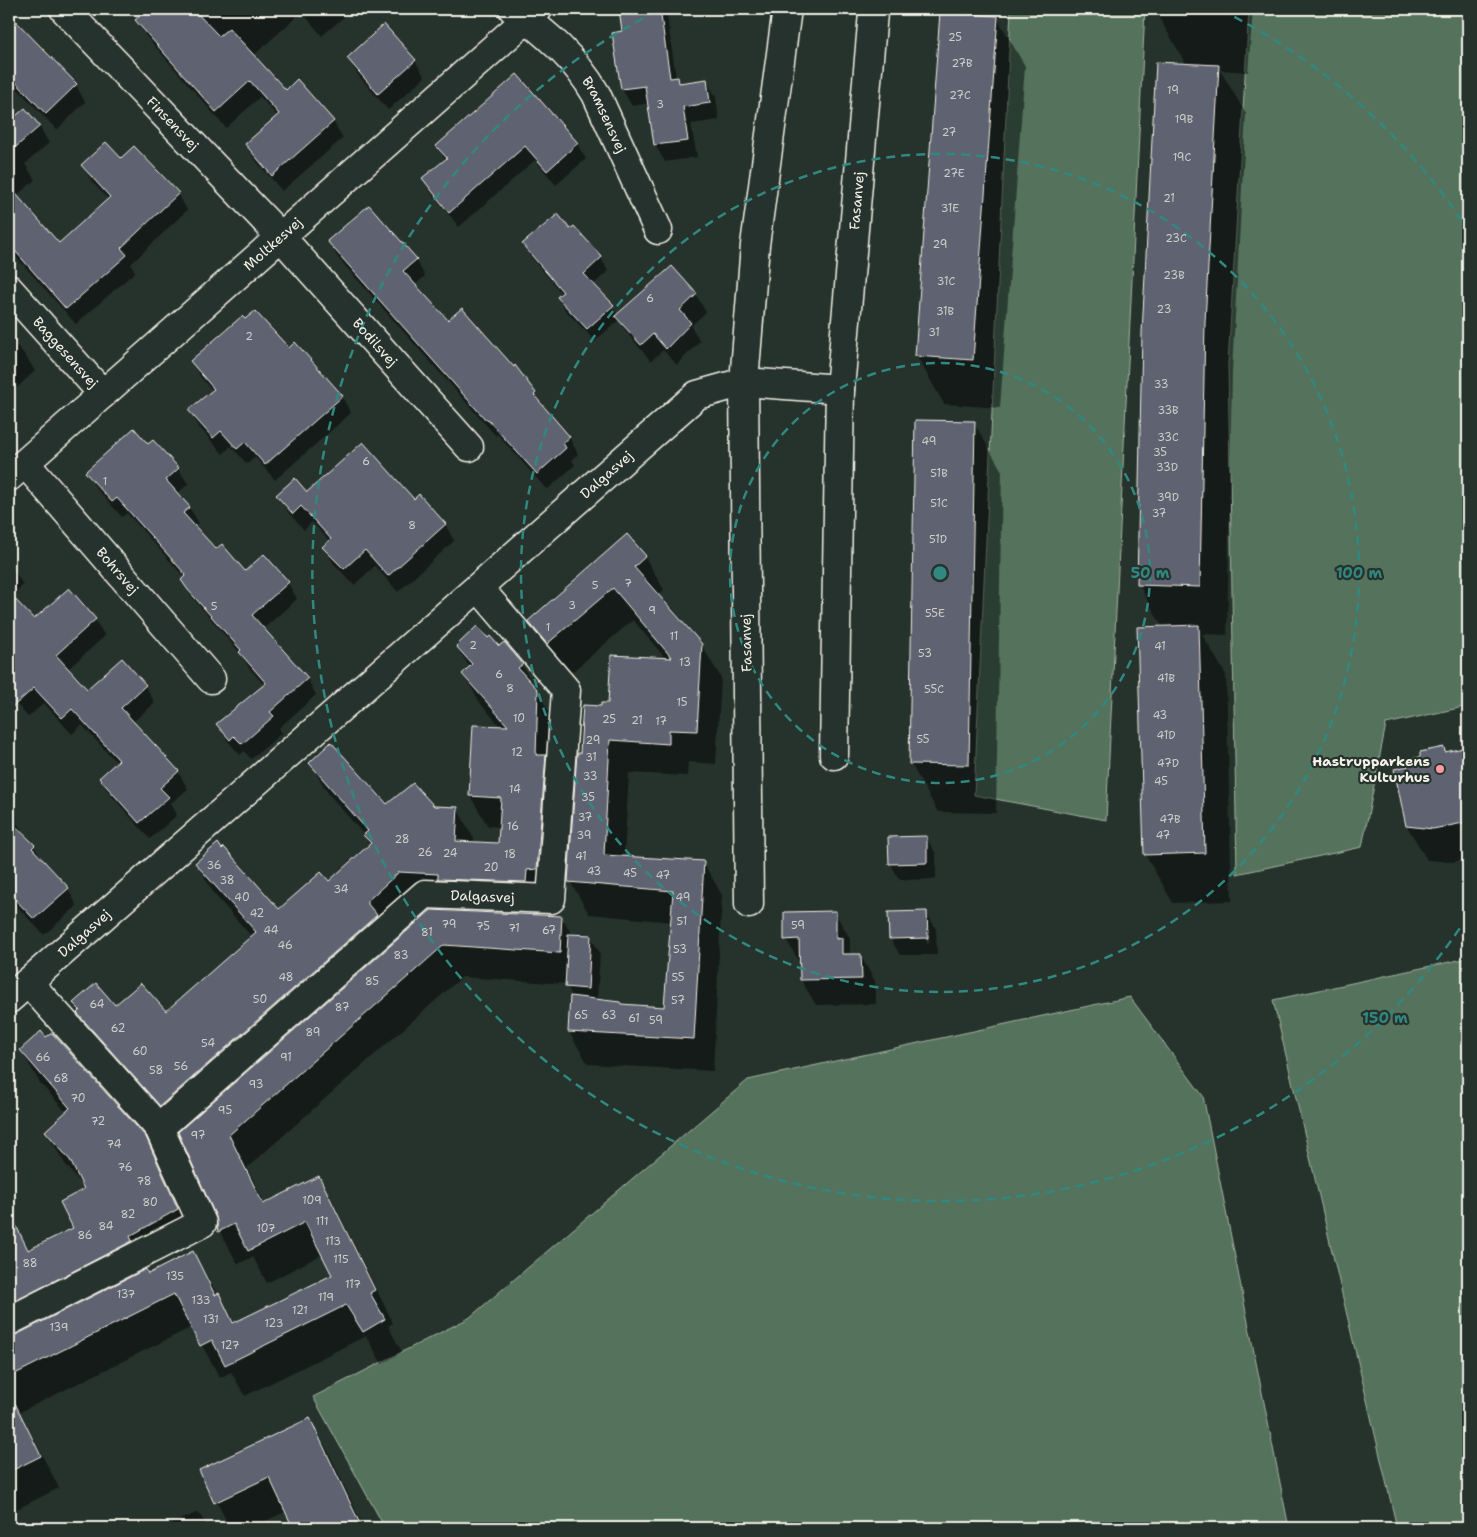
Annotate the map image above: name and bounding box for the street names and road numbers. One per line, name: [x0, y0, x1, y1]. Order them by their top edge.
street label: Bramsensvej: [578, 73, 631, 156]
street label: Finsensvej: [143, 92, 203, 154]
street label: Fasanvej: [845, 171, 868, 231]
street label: Moltkesvej: [240, 213, 306, 274]
street label: Baggesensvej: [29, 313, 102, 392]
street label: Bodilsvej: [349, 314, 402, 370]
street label: Dalgasvej: [576, 447, 636, 502]
street label: Bohrsvej: [92, 543, 143, 598]
street label: Fasanvej: [736, 614, 756, 672]
street label: Dalgasvej: [450, 886, 515, 907]
street label: Dalgasvej: [54, 905, 114, 961]

